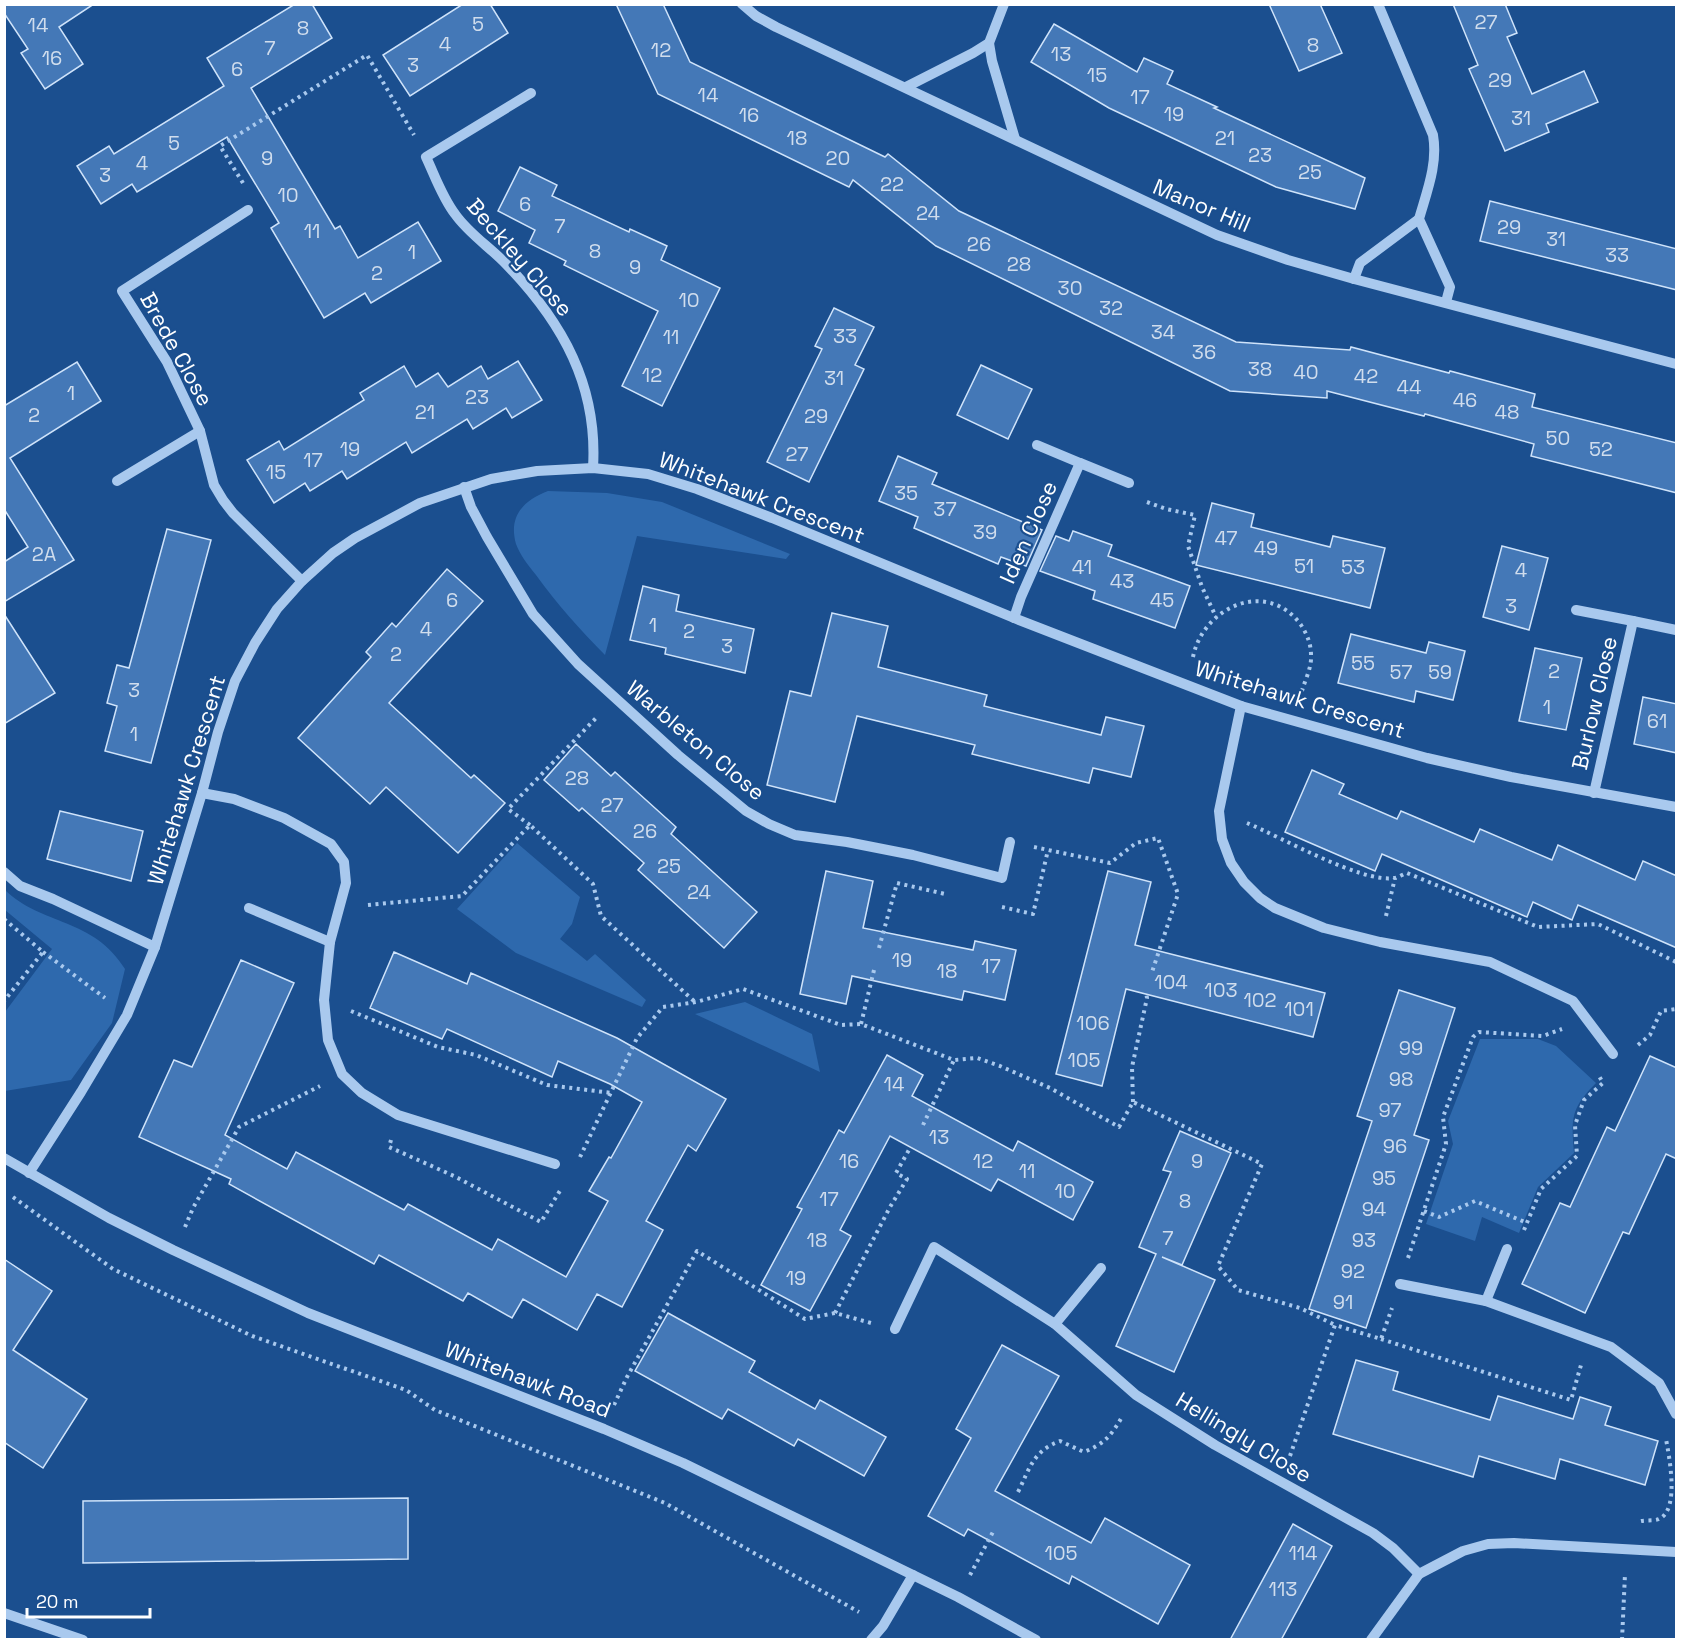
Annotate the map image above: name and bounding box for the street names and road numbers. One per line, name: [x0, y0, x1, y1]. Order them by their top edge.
street label: Manor Hill: [1149, 172, 1255, 238]
street label: Beckley Close: [461, 192, 579, 322]
street label: Brede Close: [134, 287, 220, 411]
street label: Whitehawk Crescent: [655, 445, 869, 549]
street label: Iden Close: [993, 476, 1063, 588]
street label: Burlow Close: [1565, 634, 1623, 772]
street label: Whitehawk Crescent: [1192, 654, 1408, 744]
street label: Whitehawk Crescent: [141, 672, 231, 888]
street label: Warbleton Close: [621, 674, 771, 806]
street label: Whitehawk Road: [441, 1334, 615, 1424]
street label: Hellingly Close: [1171, 1385, 1317, 1489]

